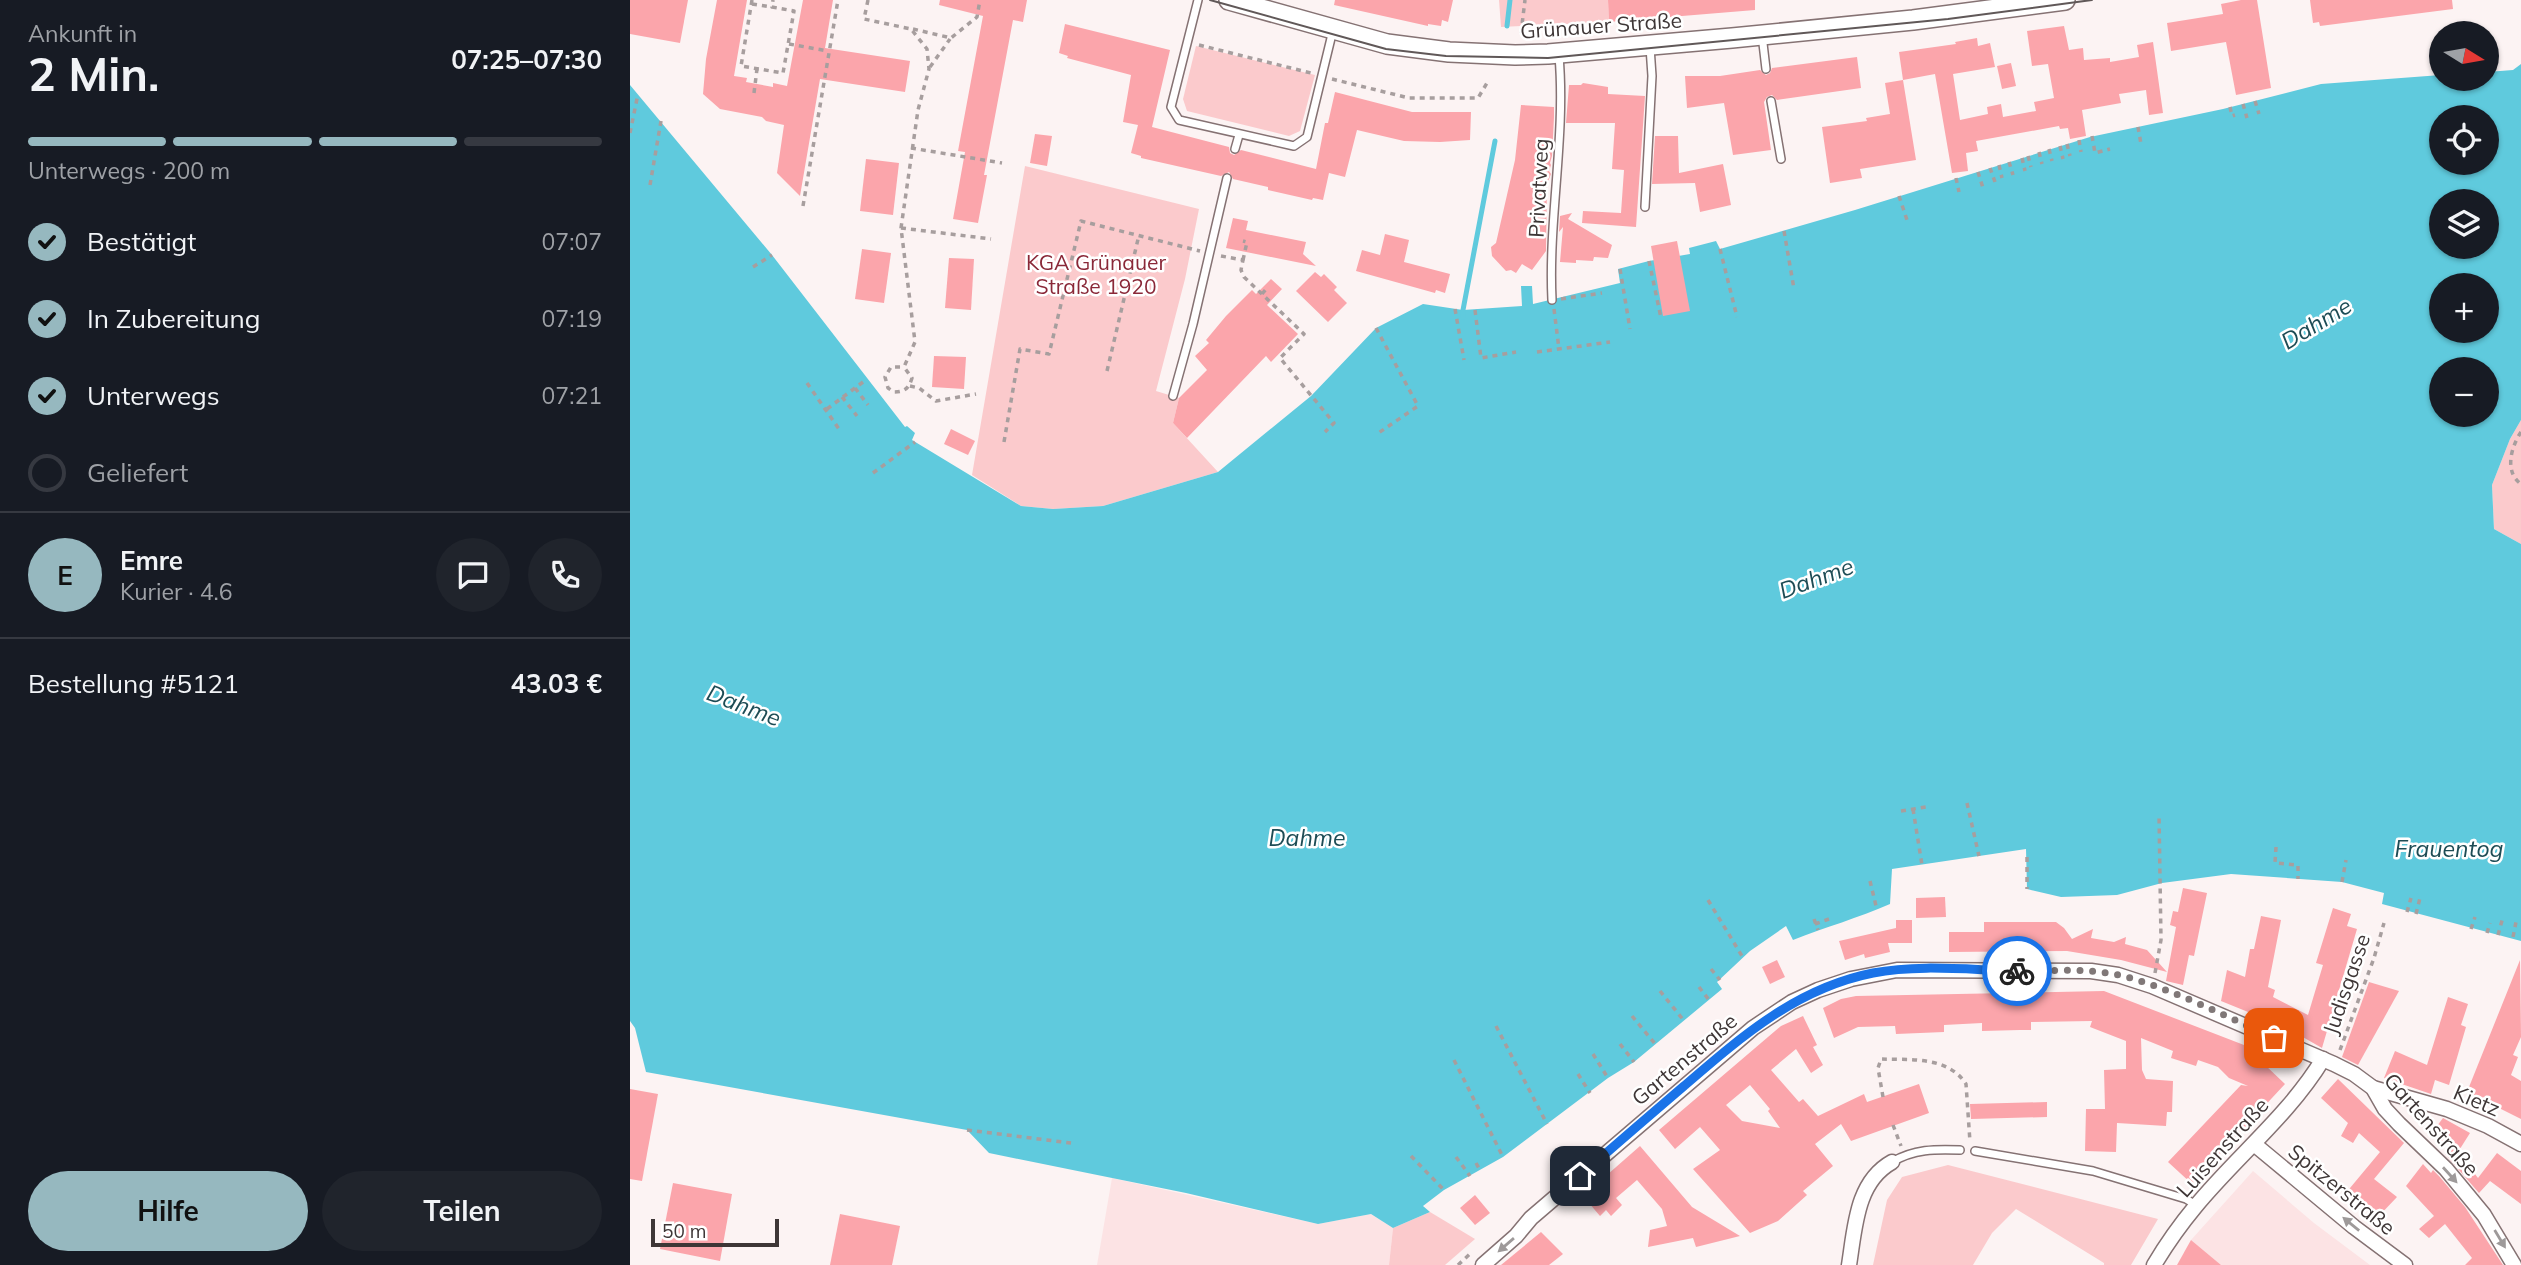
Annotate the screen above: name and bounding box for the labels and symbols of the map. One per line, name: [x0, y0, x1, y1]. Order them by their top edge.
street label: Grünauer Straße: [1519, 6, 1683, 44]
north arrow: [2429, 21, 2499, 91]
street label: Privatweg: [1522, 138, 1554, 238]
park label: KGA Grünauer Straße 1920: [1026, 249, 1166, 299]
water label: Dahme: [2275, 291, 2357, 355]
water label: Dahme: [1775, 551, 1857, 605]
water label: Dahme: [703, 678, 785, 732]
water label: Dahme: [1268, 823, 1346, 852]
water label: Frauentog: [2395, 834, 2504, 863]
street label: Judisgasse: [2317, 930, 2375, 1038]
courier: [1982, 936, 2052, 1006]
street label: Gartenstraße: [1626, 1007, 1742, 1111]
pin: [2244, 1008, 2304, 1068]
street label: Gartenstraße: [2379, 1067, 2485, 1181]
street label: Kietz: [2450, 1079, 2504, 1121]
street label: Luisenstraße: [2171, 1092, 2273, 1202]
street label: Spitzerstraße: [2283, 1138, 2401, 1240]
pin: [1550, 1146, 1610, 1206]
one-way arrow: [2442, 1166, 2458, 1183]
scale bar: [651, 1216, 779, 1248]
one-way arrow: [2342, 1216, 2360, 1231]
one-way arrow: [2493, 1230, 2506, 1249]
one-way arrow: [1497, 1237, 1515, 1253]

